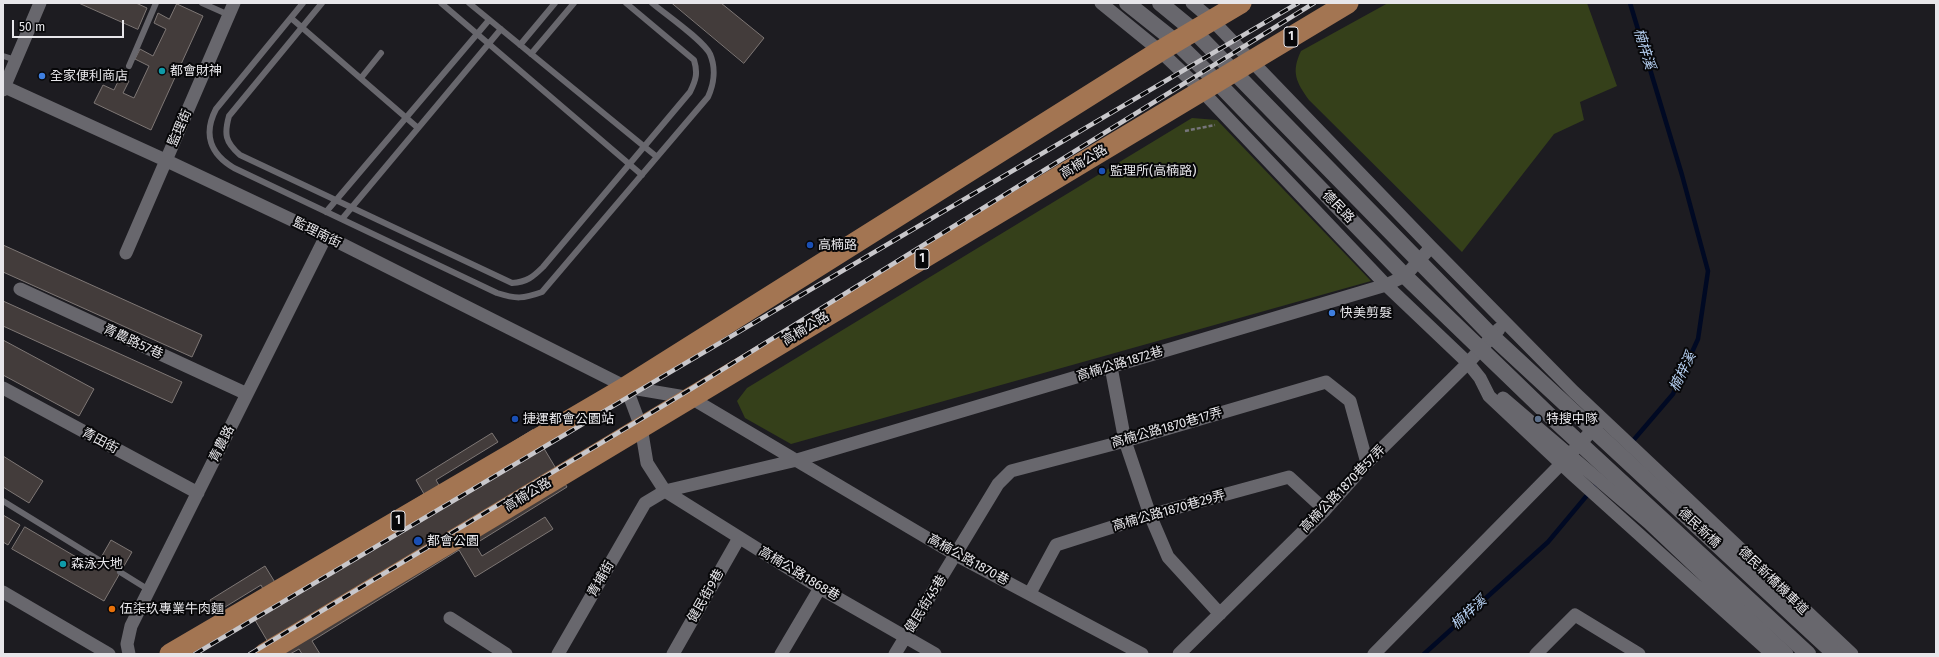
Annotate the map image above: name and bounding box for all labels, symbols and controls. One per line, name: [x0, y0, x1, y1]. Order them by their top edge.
scale bar: [14, 12, 126, 38]
text: 50 m: [19, 20, 45, 34]
water label: 楠梓溪: [1630, 26, 1658, 72]
road number: 1: [1284, 27, 1298, 47]
place label: 都會財神: [170, 63, 222, 79]
marker: 都會財神: [157, 66, 167, 76]
place label: 全家便利商店: [50, 68, 128, 84]
marker: 全家便利商店: [37, 71, 47, 81]
street label: 監理街: [165, 107, 195, 149]
street label: 高楠公路: [1058, 142, 1110, 182]
place label: 監理所(高楠路): [1110, 163, 1196, 179]
marker: 監理所(高楠路): [1097, 166, 1107, 176]
street label: 德民路: [1319, 188, 1357, 226]
street label: 監理南街: [290, 215, 344, 251]
place label: 高楠路: [818, 237, 857, 253]
marker: 高楠路: [805, 240, 815, 250]
road number: 1: [915, 249, 929, 269]
place label: 快美剪髮: [1340, 305, 1392, 321]
marker: 快美剪髮: [1327, 308, 1337, 318]
street label: 高楠公路: [780, 309, 832, 349]
street label: 青農路57巷: [101, 321, 165, 363]
street label: 高楠公路1872巷: [1075, 343, 1165, 385]
water label: 楠梓溪: [1666, 349, 1700, 395]
street label: 高楠公路1870巷17弄: [1110, 405, 1224, 451]
place label: 捷運都會公園站: [523, 411, 614, 427]
place label: 特搜中隊: [1546, 411, 1598, 427]
marker: 捷運都會公園站: [510, 414, 520, 424]
marker: 特搜中隊: [1533, 414, 1543, 424]
street label: 青農路: [206, 423, 238, 465]
street label: 青田街: [79, 425, 121, 457]
street label: 高楠公路1870巷57弄: [1297, 442, 1389, 536]
street label: 高楠公路: [502, 475, 554, 515]
street label: 高楠公路1870巷29弄: [1111, 487, 1227, 535]
street label: 德民新橋: [1675, 505, 1723, 551]
road number: 1: [391, 511, 405, 531]
street label: 高楠公路1870巷: [925, 531, 1011, 589]
place label: 都會公園: [427, 533, 479, 549]
marker: 都會公園: [412, 535, 424, 547]
street label: 高楠公路1868巷: [756, 544, 842, 604]
street label: 德民新橋機車道: [1735, 544, 1811, 618]
place label: 森泳大地: [71, 556, 123, 572]
street label: 青埔街: [584, 558, 618, 600]
marker: 森泳大地: [58, 559, 68, 569]
street label: 健民街9巷: [685, 567, 727, 625]
street label: 健民街45巷: [902, 572, 950, 636]
water label: 楠梓溪: [1448, 593, 1490, 633]
place label: 伍柒玖專業牛肉麵: [120, 601, 224, 617]
marker: 伍柒玖專業牛肉麵: [107, 604, 117, 614]

